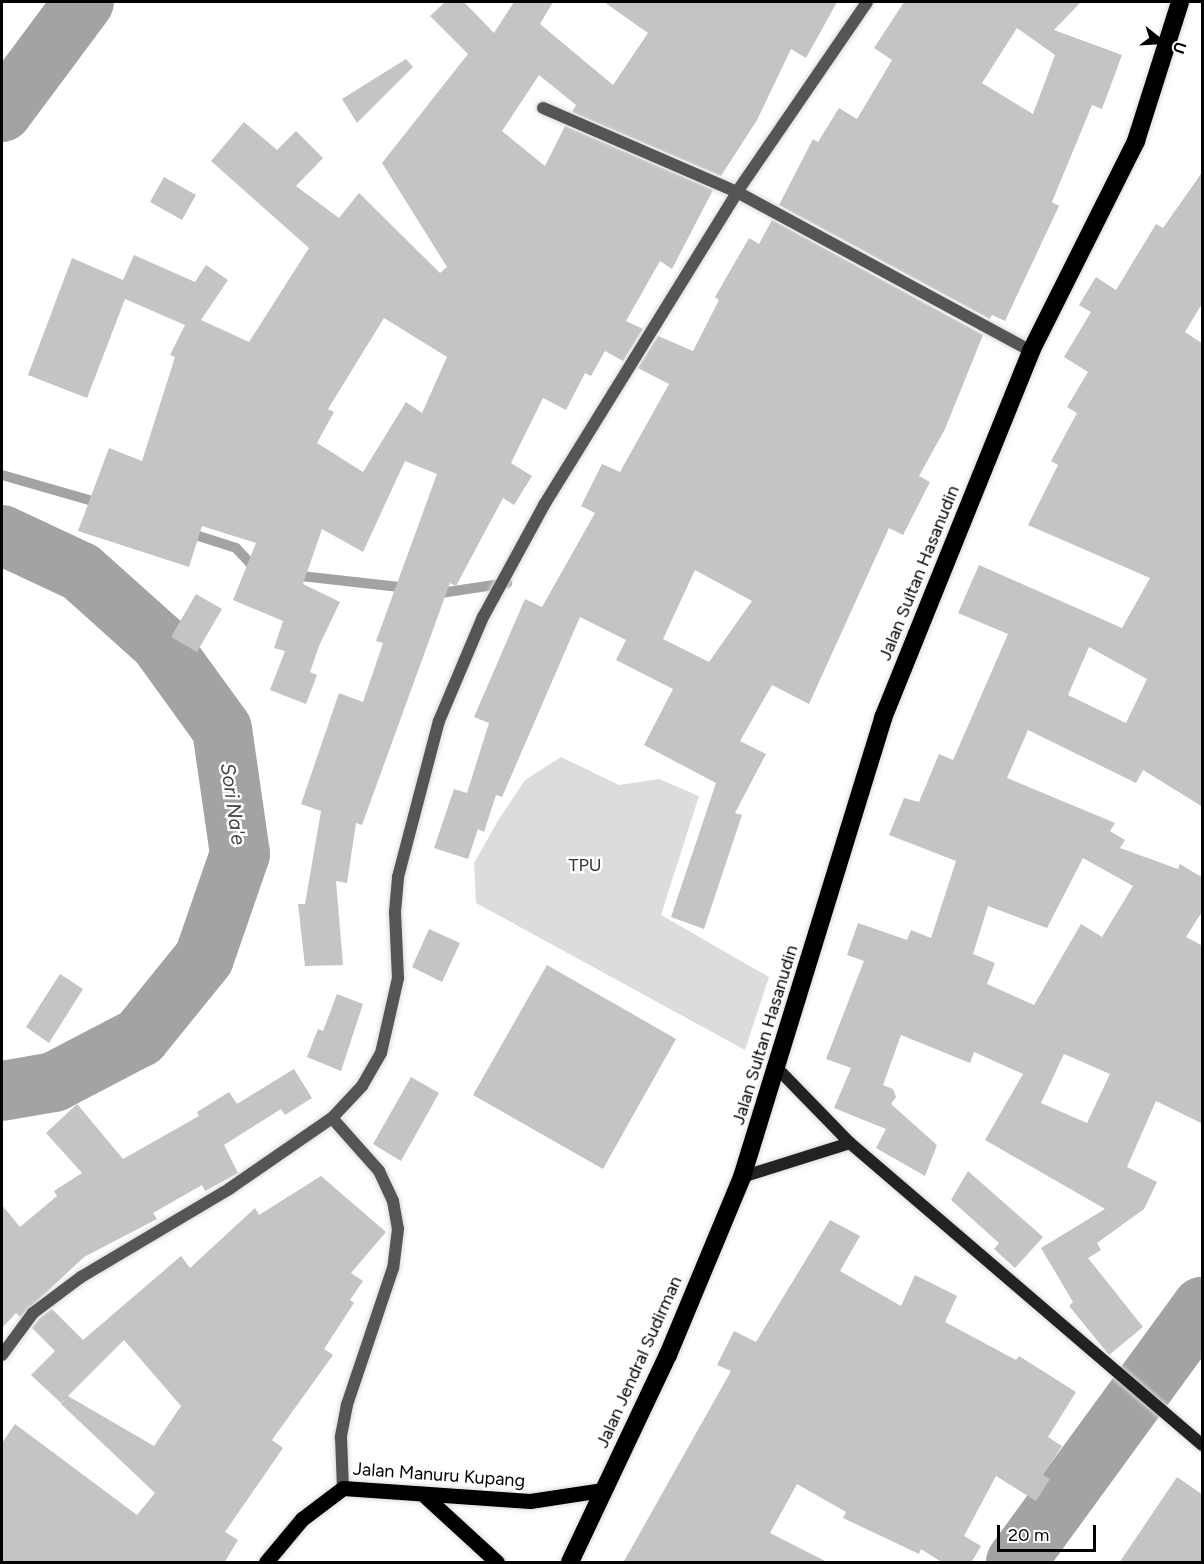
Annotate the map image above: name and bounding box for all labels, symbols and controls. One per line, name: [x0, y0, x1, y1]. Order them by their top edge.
north arrow: [1132, 12, 1192, 72]
text: U: [1169, 39, 1190, 56]
street label: Jalan Sultan Hasanudin: [874, 482, 964, 664]
water label: Sori Na'e: [215, 762, 251, 846]
park label: TPU: [568, 854, 602, 876]
street label: Jalan Sultan Hasanudin: [727, 943, 803, 1127]
street label: Jalan Jendral Sudirman: [591, 1273, 687, 1451]
street label: Jalan Manuru Kupang: [352, 1458, 526, 1492]
scale bar: [1000, 1513, 1099, 1551]
text: 20 m: [1008, 1524, 1049, 1546]

